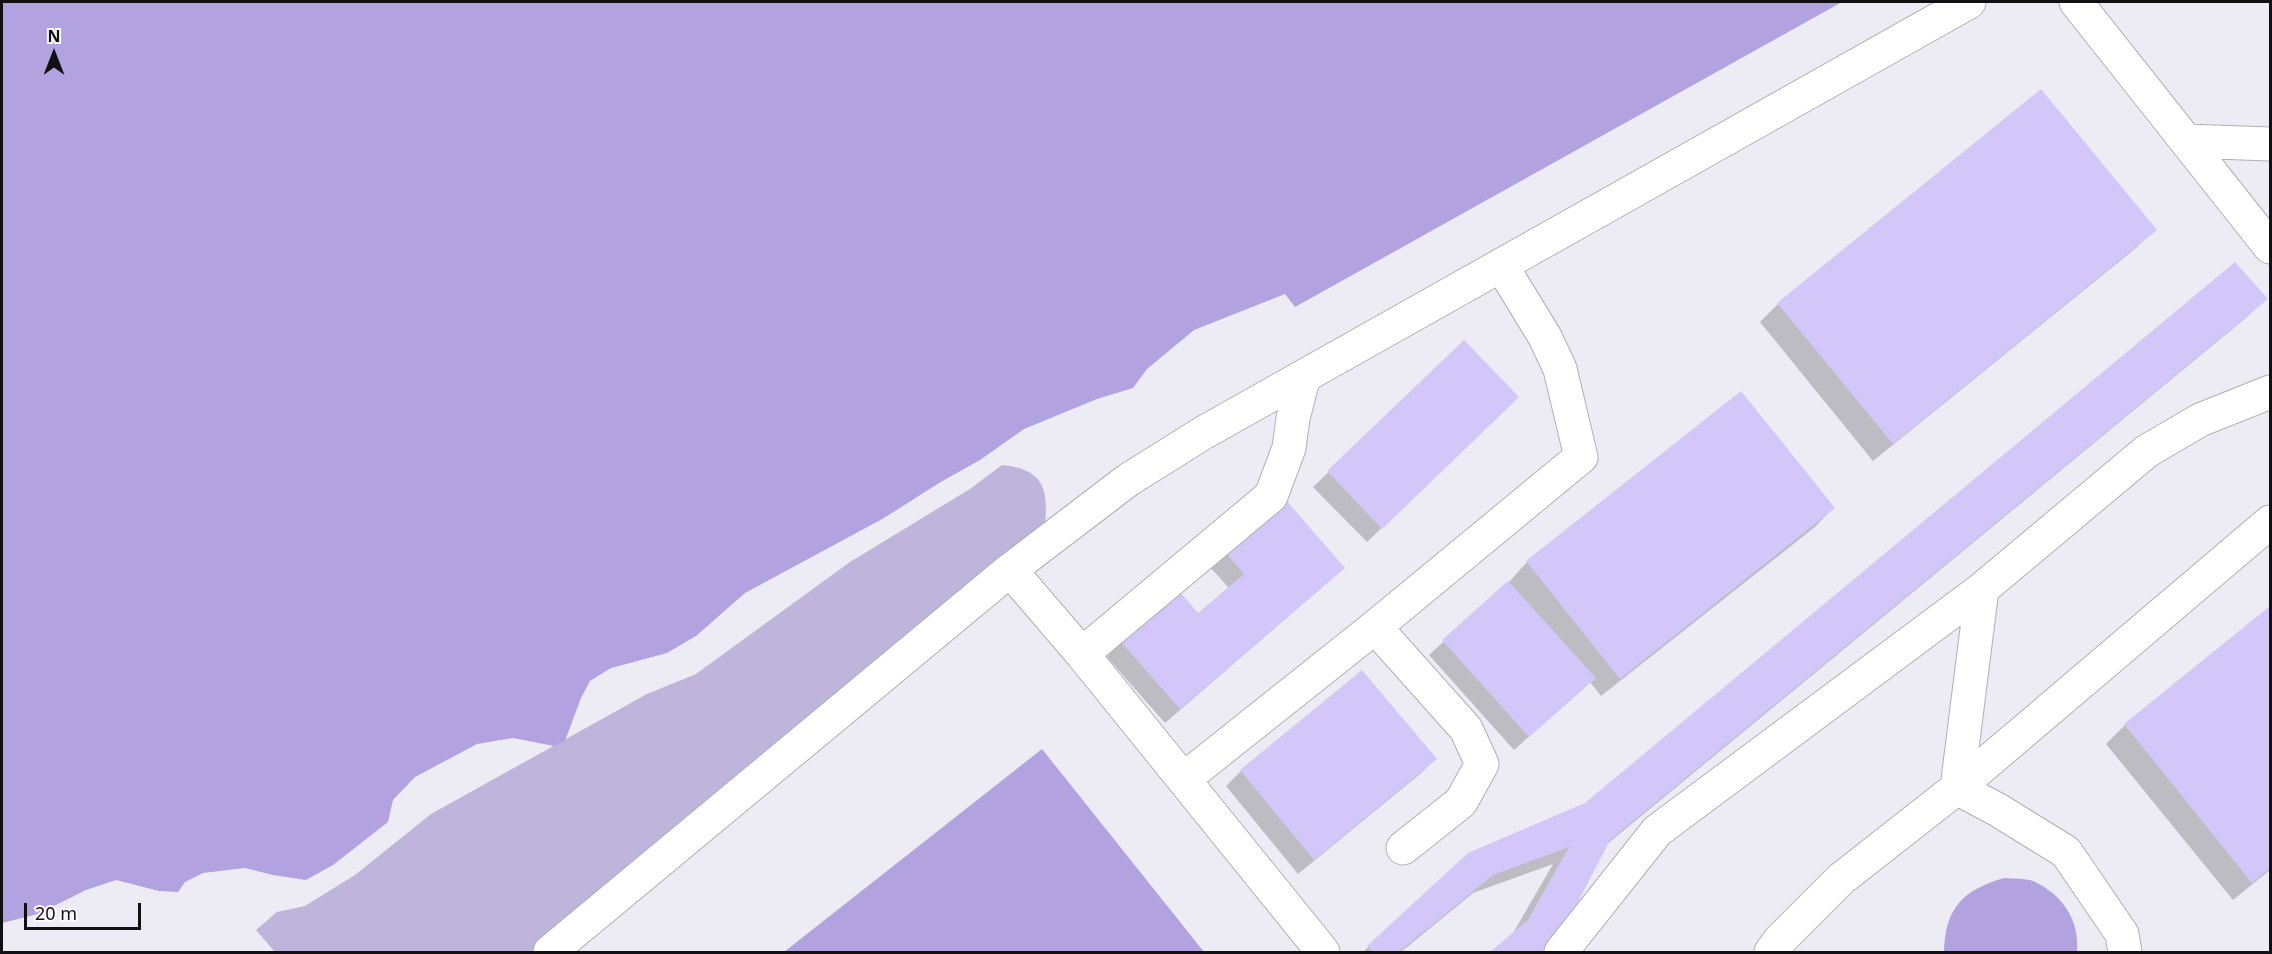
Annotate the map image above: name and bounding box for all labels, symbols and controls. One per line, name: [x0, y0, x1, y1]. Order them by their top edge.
north arrow: [24, 24, 84, 84]
text: N: [47, 25, 61, 47]
scale bar: [27, 891, 144, 929]
text: 20 m: [35, 901, 77, 925]

